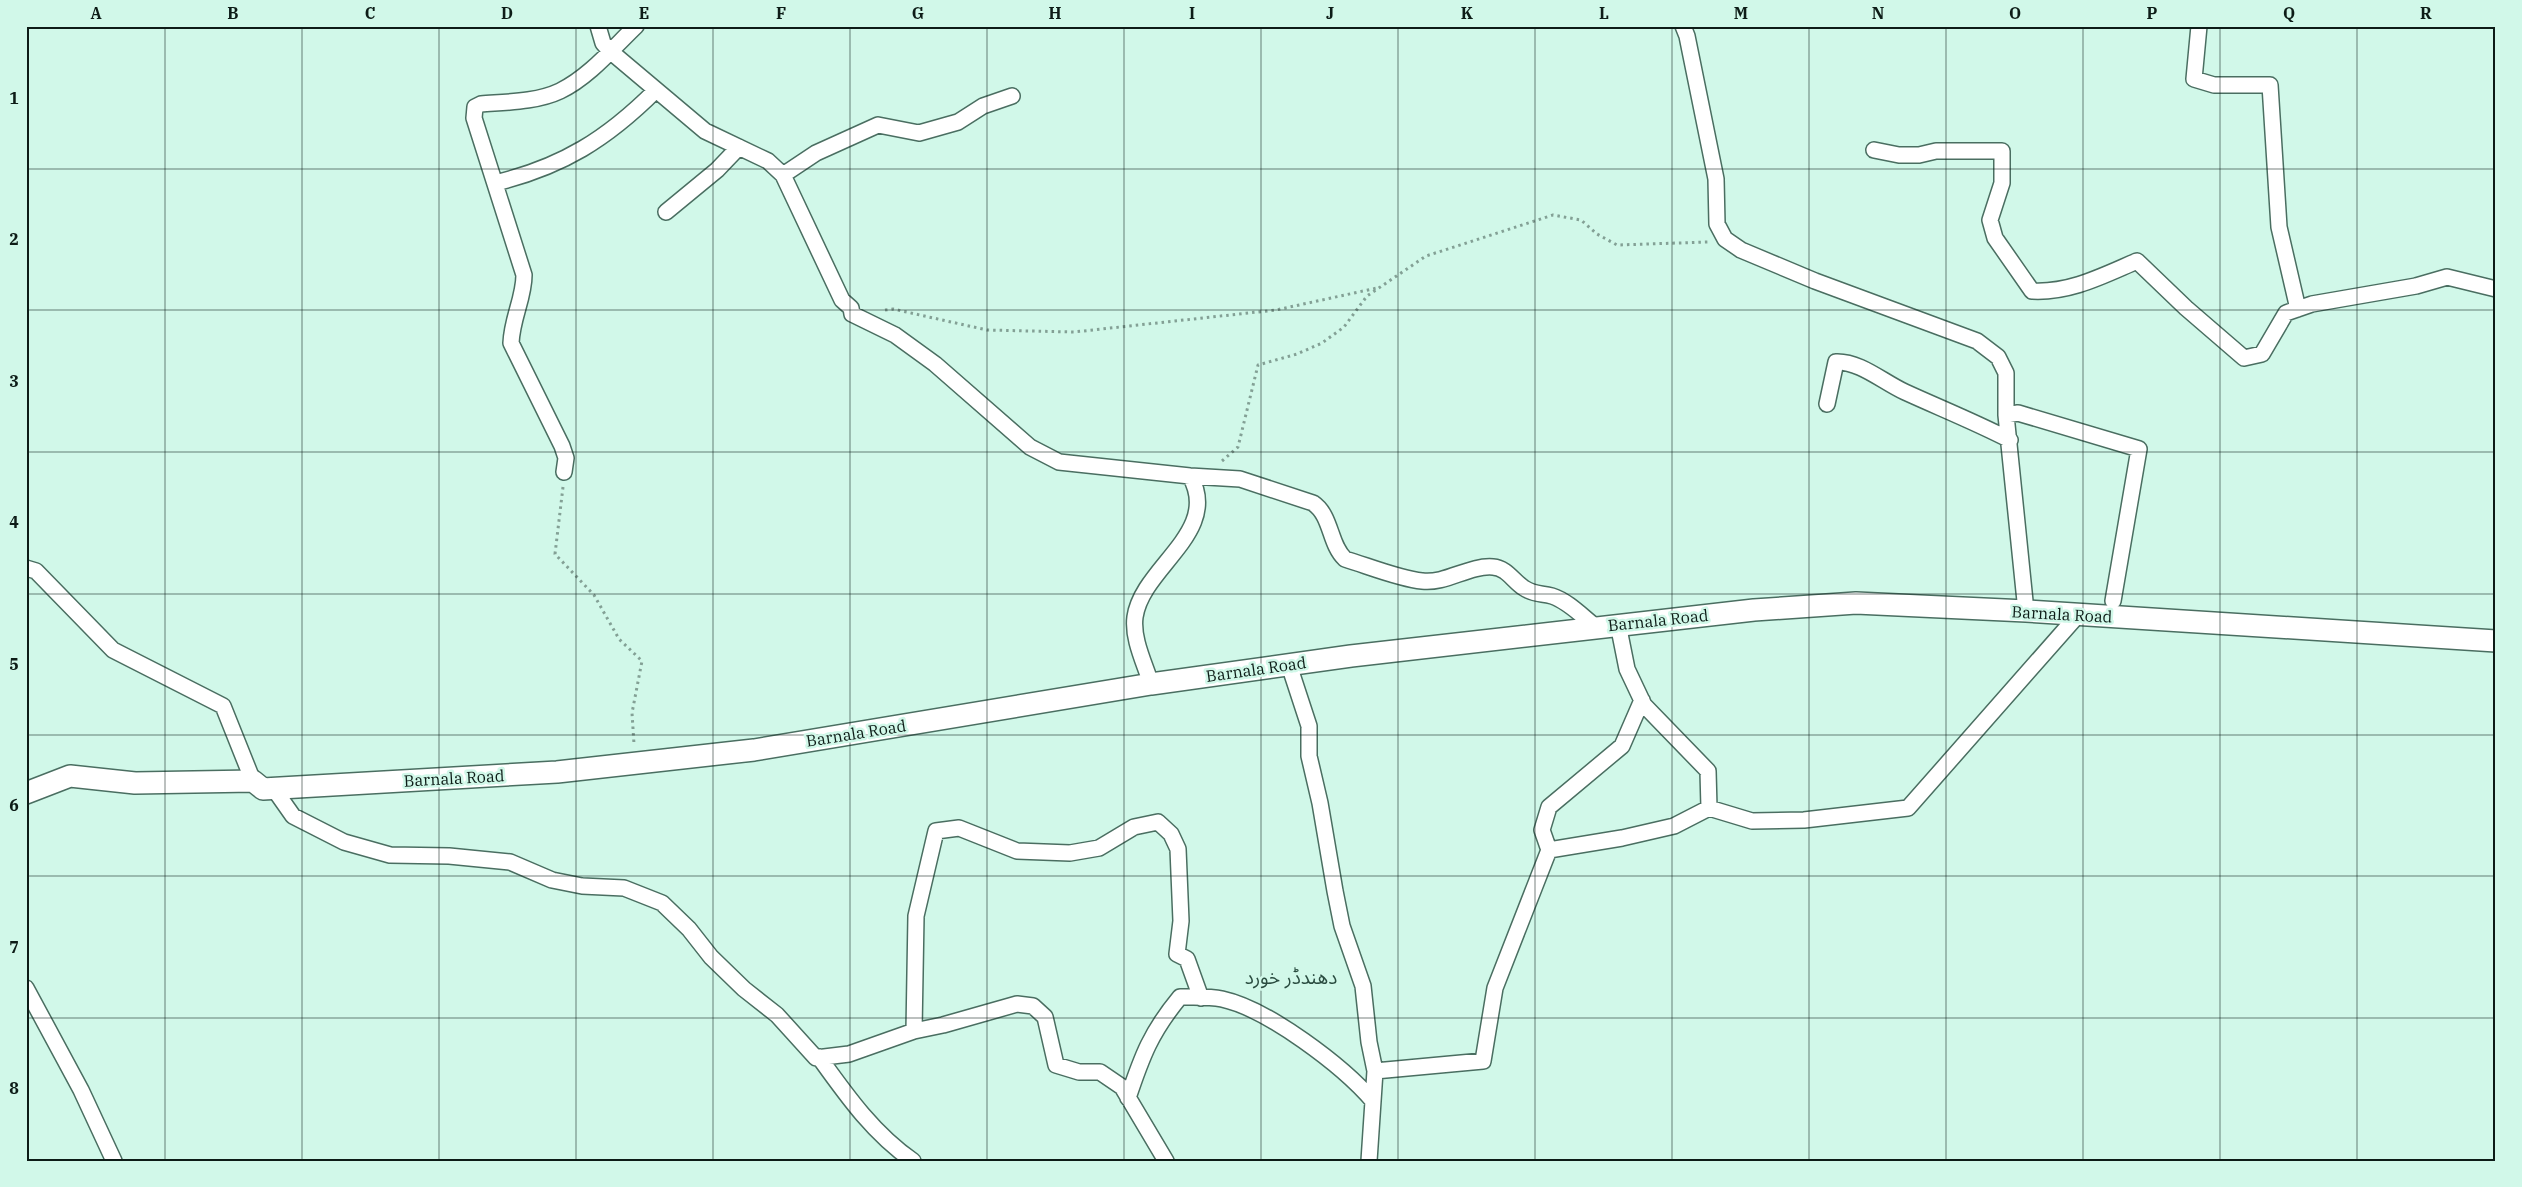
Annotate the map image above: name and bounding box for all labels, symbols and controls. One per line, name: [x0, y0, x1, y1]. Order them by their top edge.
text: A: [90, 3, 102, 23]
text: B: [227, 3, 239, 23]
text: C: [365, 3, 375, 23]
text: D: [501, 3, 513, 23]
text: E: [639, 3, 649, 23]
text: F: [776, 3, 786, 23]
text: G: [912, 3, 924, 23]
text: H: [1049, 3, 1062, 23]
text: I: [1189, 3, 1195, 23]
text: J: [1326, 3, 1334, 23]
text: K: [1461, 3, 1474, 23]
text: L: [1599, 3, 1609, 23]
text: M: [1734, 3, 1748, 23]
text: N: [1872, 3, 1884, 23]
text: O: [2009, 3, 2021, 23]
text: P: [2147, 3, 2158, 23]
text: Q: [2283, 3, 2295, 23]
text: R: [2420, 3, 2432, 23]
text: 1: [9, 88, 19, 108]
text: 2: [9, 229, 19, 249]
text: 3: [9, 371, 19, 391]
text: 4: [9, 512, 19, 532]
street label: Barnala Road: [2011, 601, 2113, 627]
street label: Barnala Road: [1607, 605, 1709, 635]
street label: Barnala Road: [1205, 652, 1308, 686]
text: 5: [9, 654, 19, 674]
street label: Barnala Road: [805, 715, 908, 751]
street label: Barnala Road: [403, 765, 505, 791]
text: 6: [9, 795, 19, 815]
text: 7: [9, 937, 19, 957]
district label: دھندڈر خورد: [1245, 965, 1337, 989]
text: 8: [9, 1078, 19, 1098]

